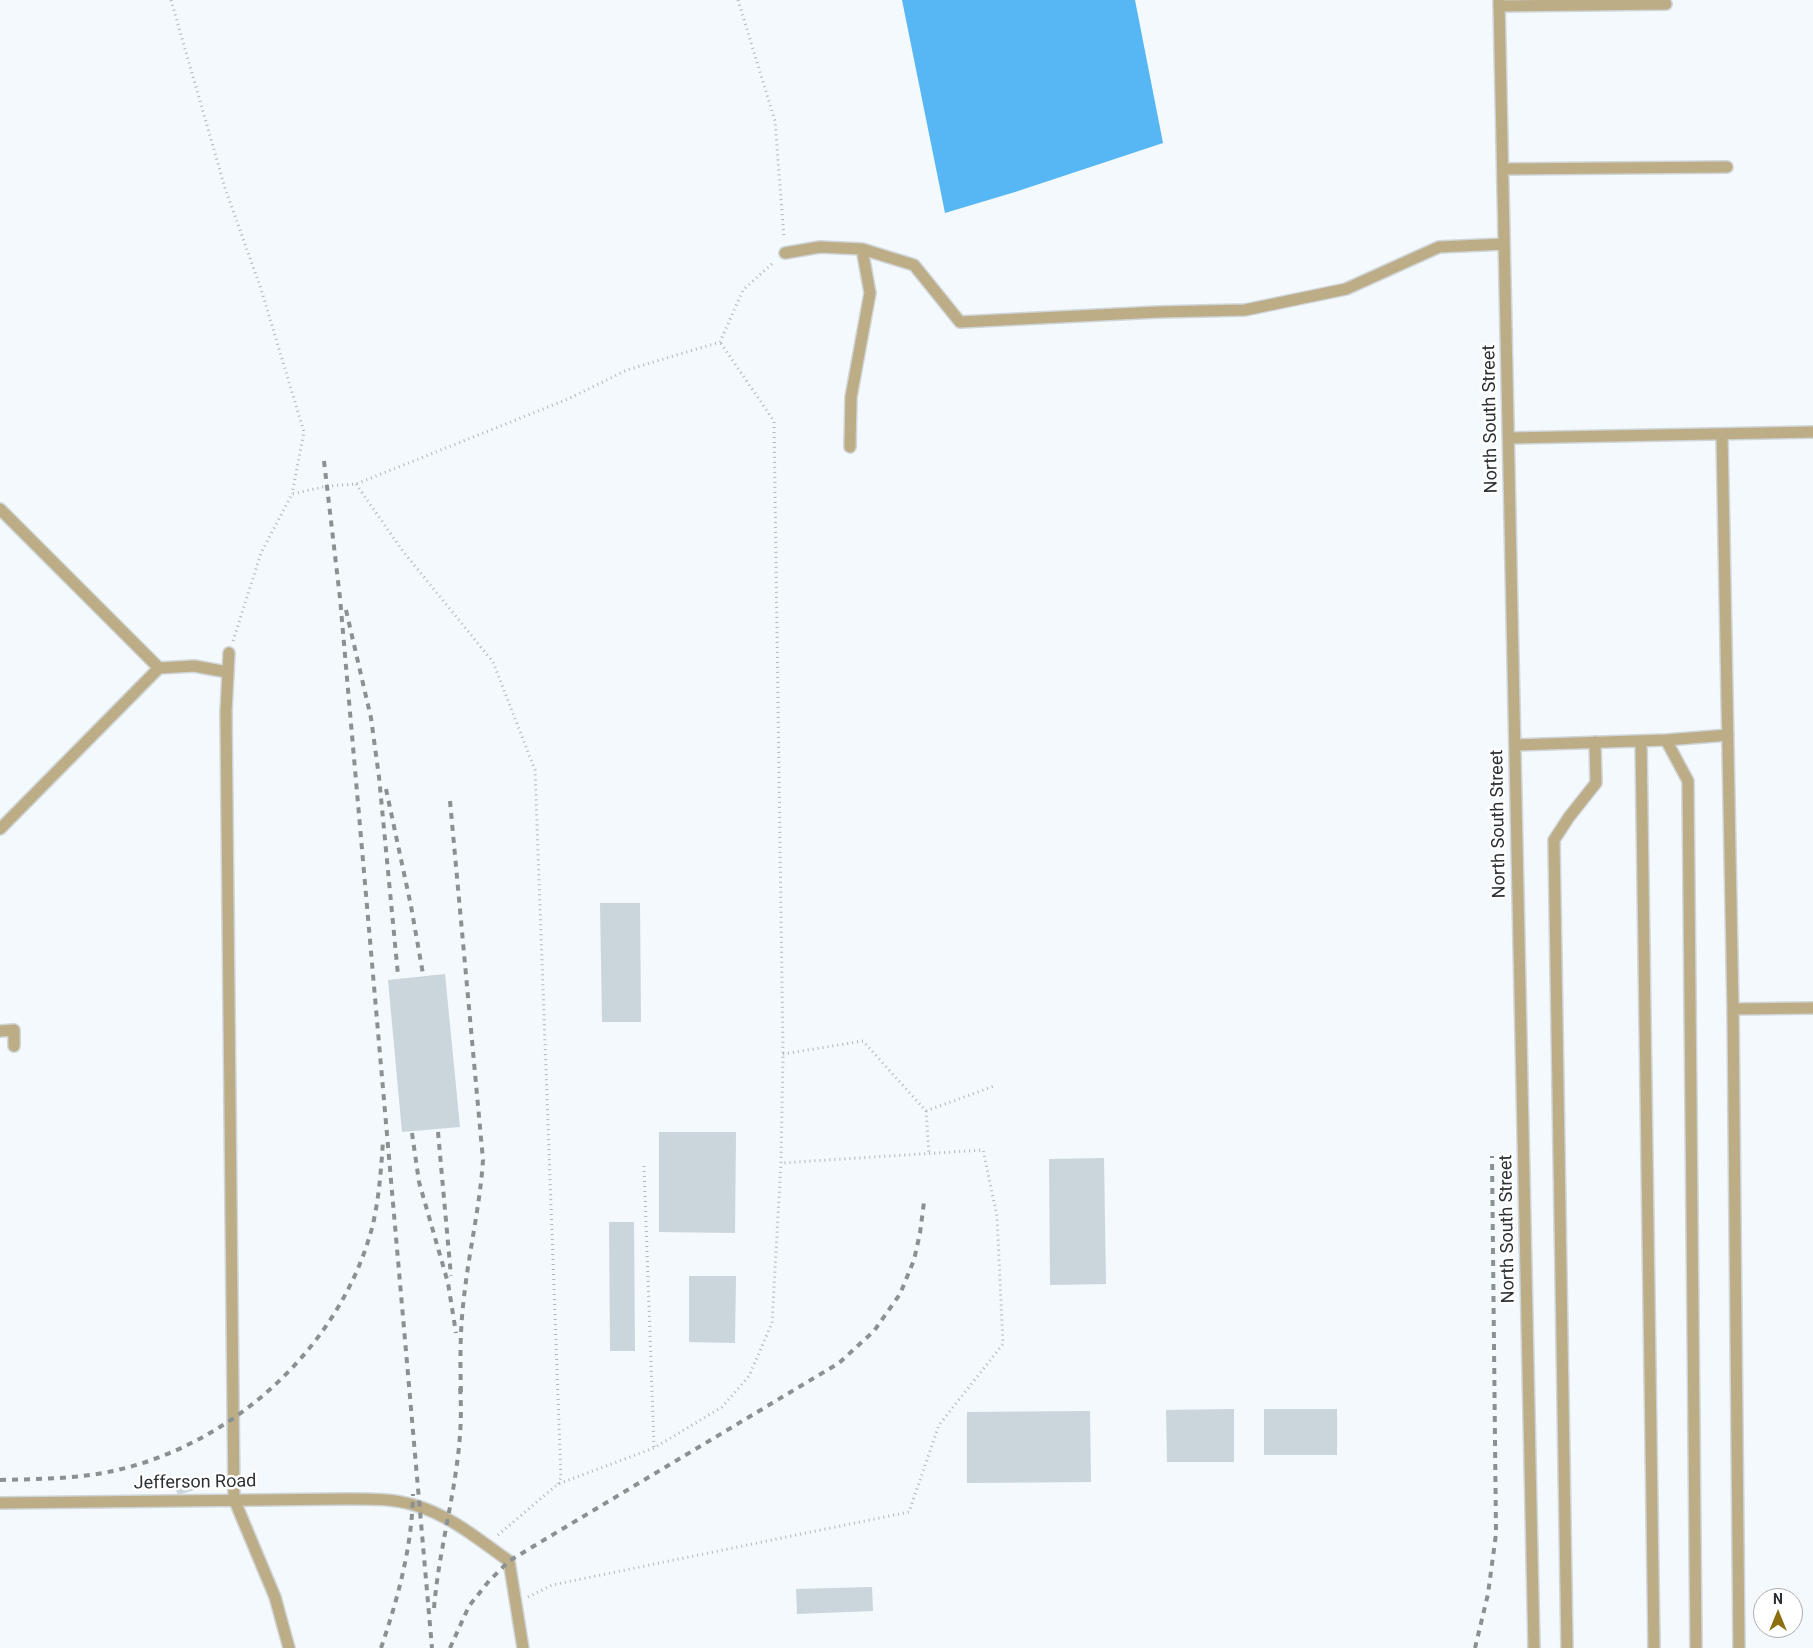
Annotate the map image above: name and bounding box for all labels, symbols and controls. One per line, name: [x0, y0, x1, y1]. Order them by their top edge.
street label: North South Street: [1479, 345, 1503, 493]
street label: North South Street: [1487, 750, 1511, 898]
street label: North South Street: [1496, 1155, 1520, 1303]
street label: Jefferson Road: [133, 1471, 257, 1495]
north arrow: [1753, 1588, 1803, 1638]
text: N: [1773, 1591, 1783, 1607]

